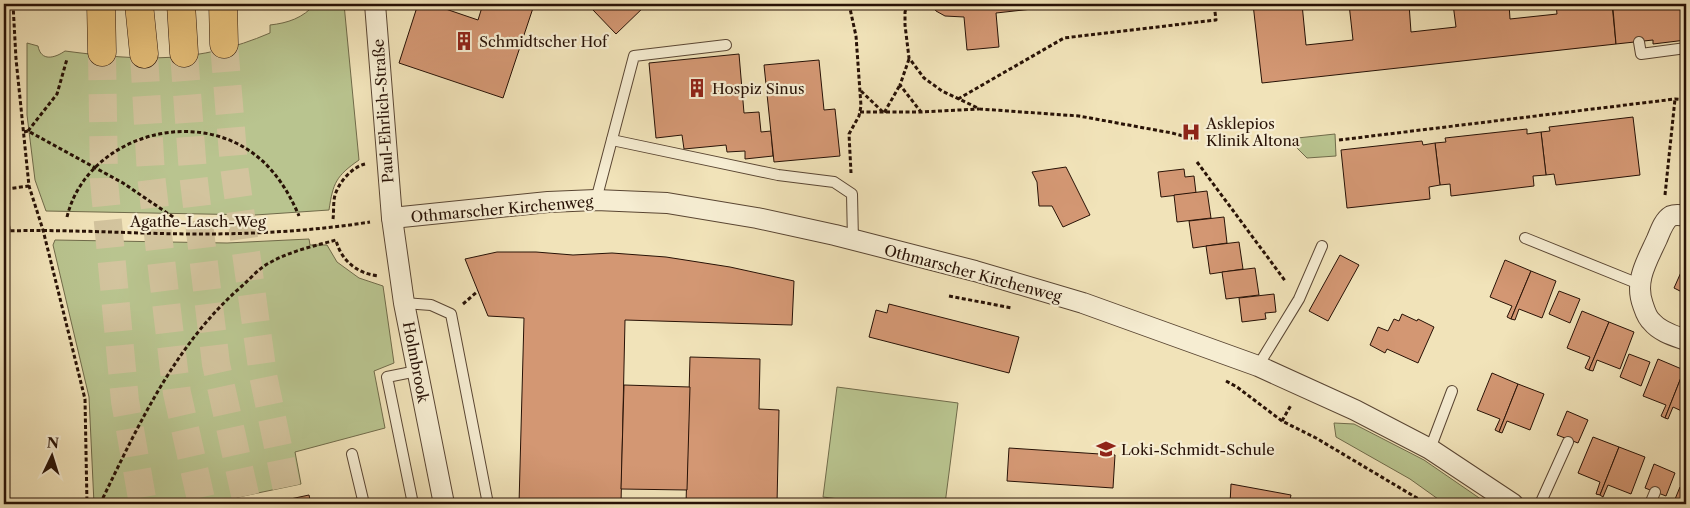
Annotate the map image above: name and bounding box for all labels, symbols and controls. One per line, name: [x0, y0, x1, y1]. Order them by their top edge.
building icon: Schmidtscher Hof: [453, 30, 475, 52]
place label: Schmidtscher Hof: [479, 32, 609, 51]
street label: Paul-Ehrlich-Straße: [368, 38, 398, 184]
building icon: Hospiz Sinus: [686, 77, 708, 99]
place label: Hospiz Sinus: [712, 79, 804, 98]
place label: Asklepios Klinik Altona: [1205, 114, 1300, 150]
hospital icon: Asklepios Klinik Altona: [1180, 121, 1202, 143]
street label: Othmarscher Kirchenweg: [410, 192, 594, 226]
street label: Agathe-Lasch-Weg: [129, 212, 266, 231]
street label: Othmarscher Kirchenweg: [882, 240, 1064, 306]
street label: Holmbrook: [399, 320, 433, 406]
north arrow: [28, 430, 78, 480]
text: N: [46, 434, 60, 452]
school or university icon: Loki-Schmidt-Schule: [1095, 438, 1117, 460]
place label: Loki-Schmidt-Schule: [1121, 440, 1275, 459]

